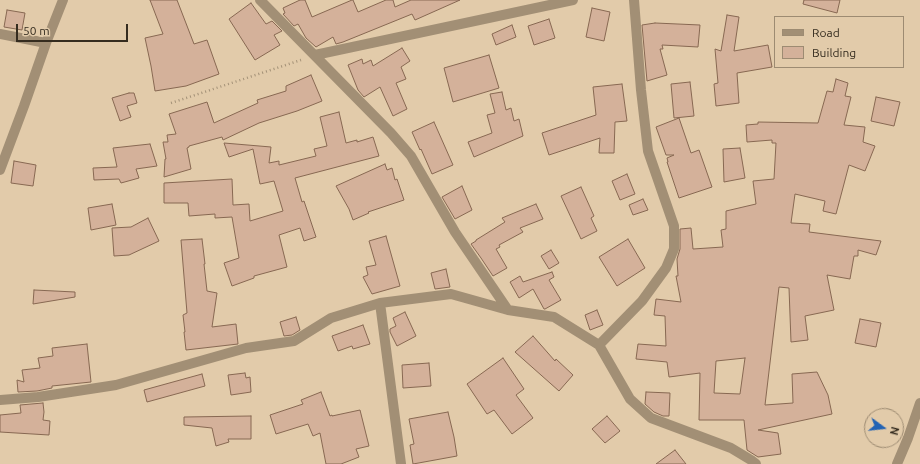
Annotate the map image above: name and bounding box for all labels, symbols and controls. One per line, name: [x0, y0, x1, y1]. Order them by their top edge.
scale bar: [18, 16, 130, 42]
legend: [774, 16, 904, 68]
text: 50 m: [23, 24, 50, 37]
text: Road: [812, 26, 840, 39]
text: Building: [812, 46, 856, 59]
north arrow: [864, 408, 904, 448]
text: N: [888, 425, 901, 436]

